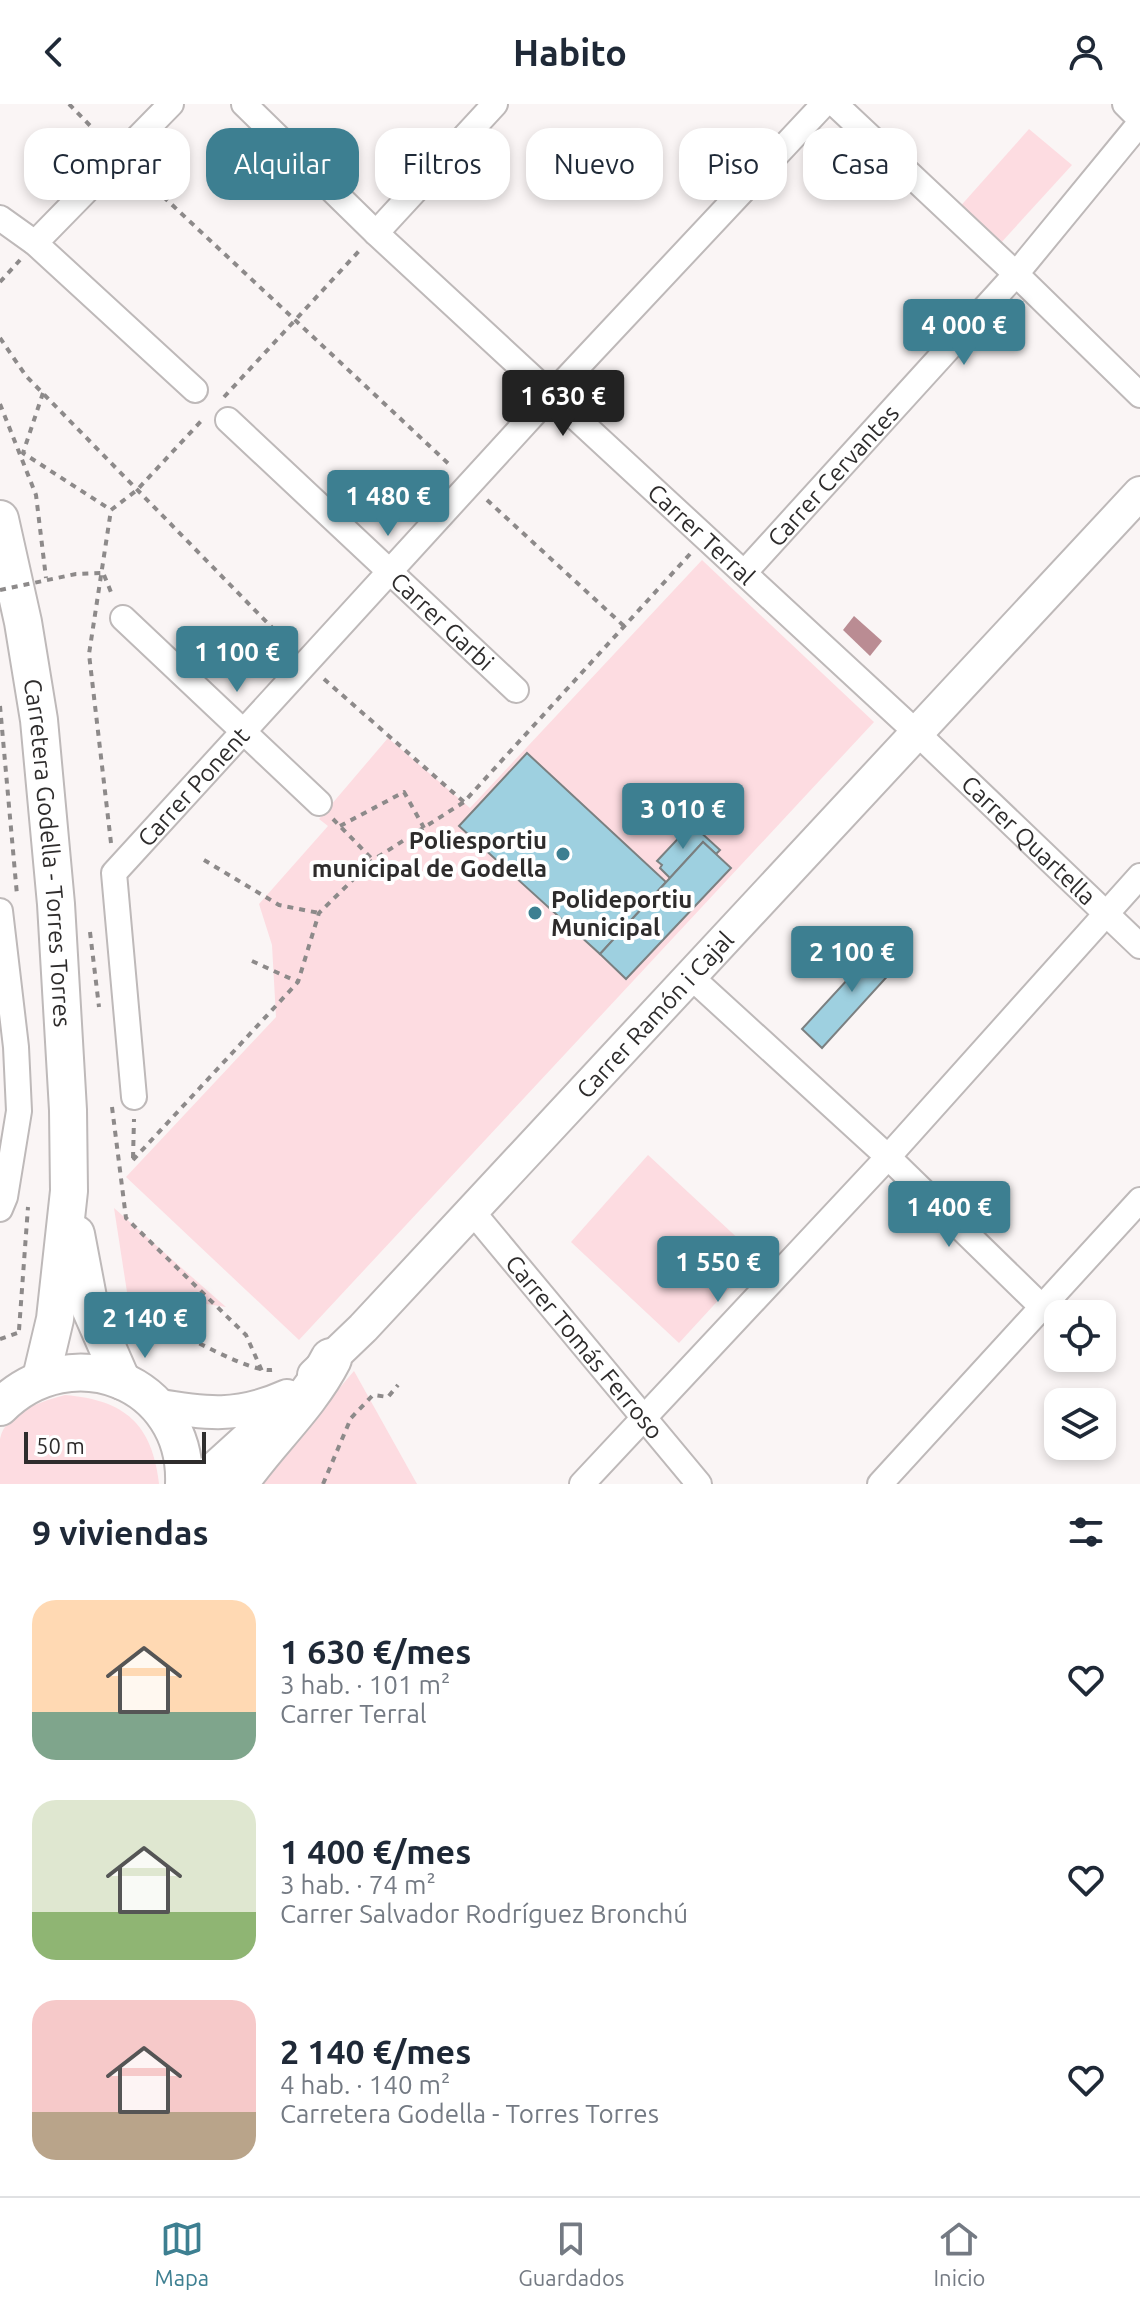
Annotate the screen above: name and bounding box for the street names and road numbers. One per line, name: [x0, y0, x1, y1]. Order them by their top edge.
street label: Carrer Cervantes: [762, 399, 904, 552]
street label: Carrer Terral: [643, 478, 761, 590]
street label: Carrer Garbi: [386, 567, 499, 676]
street label: Carretera Godella - Torres Torres: [19, 677, 77, 1028]
street label: Carrer Ponent: [132, 721, 254, 852]
street label: Carrer Quartella: [956, 770, 1101, 910]
street label: Carrer Ramón i Cajal: [571, 926, 739, 1103]
street label: Carrer Tomás Ferroso: [501, 1249, 669, 1444]

